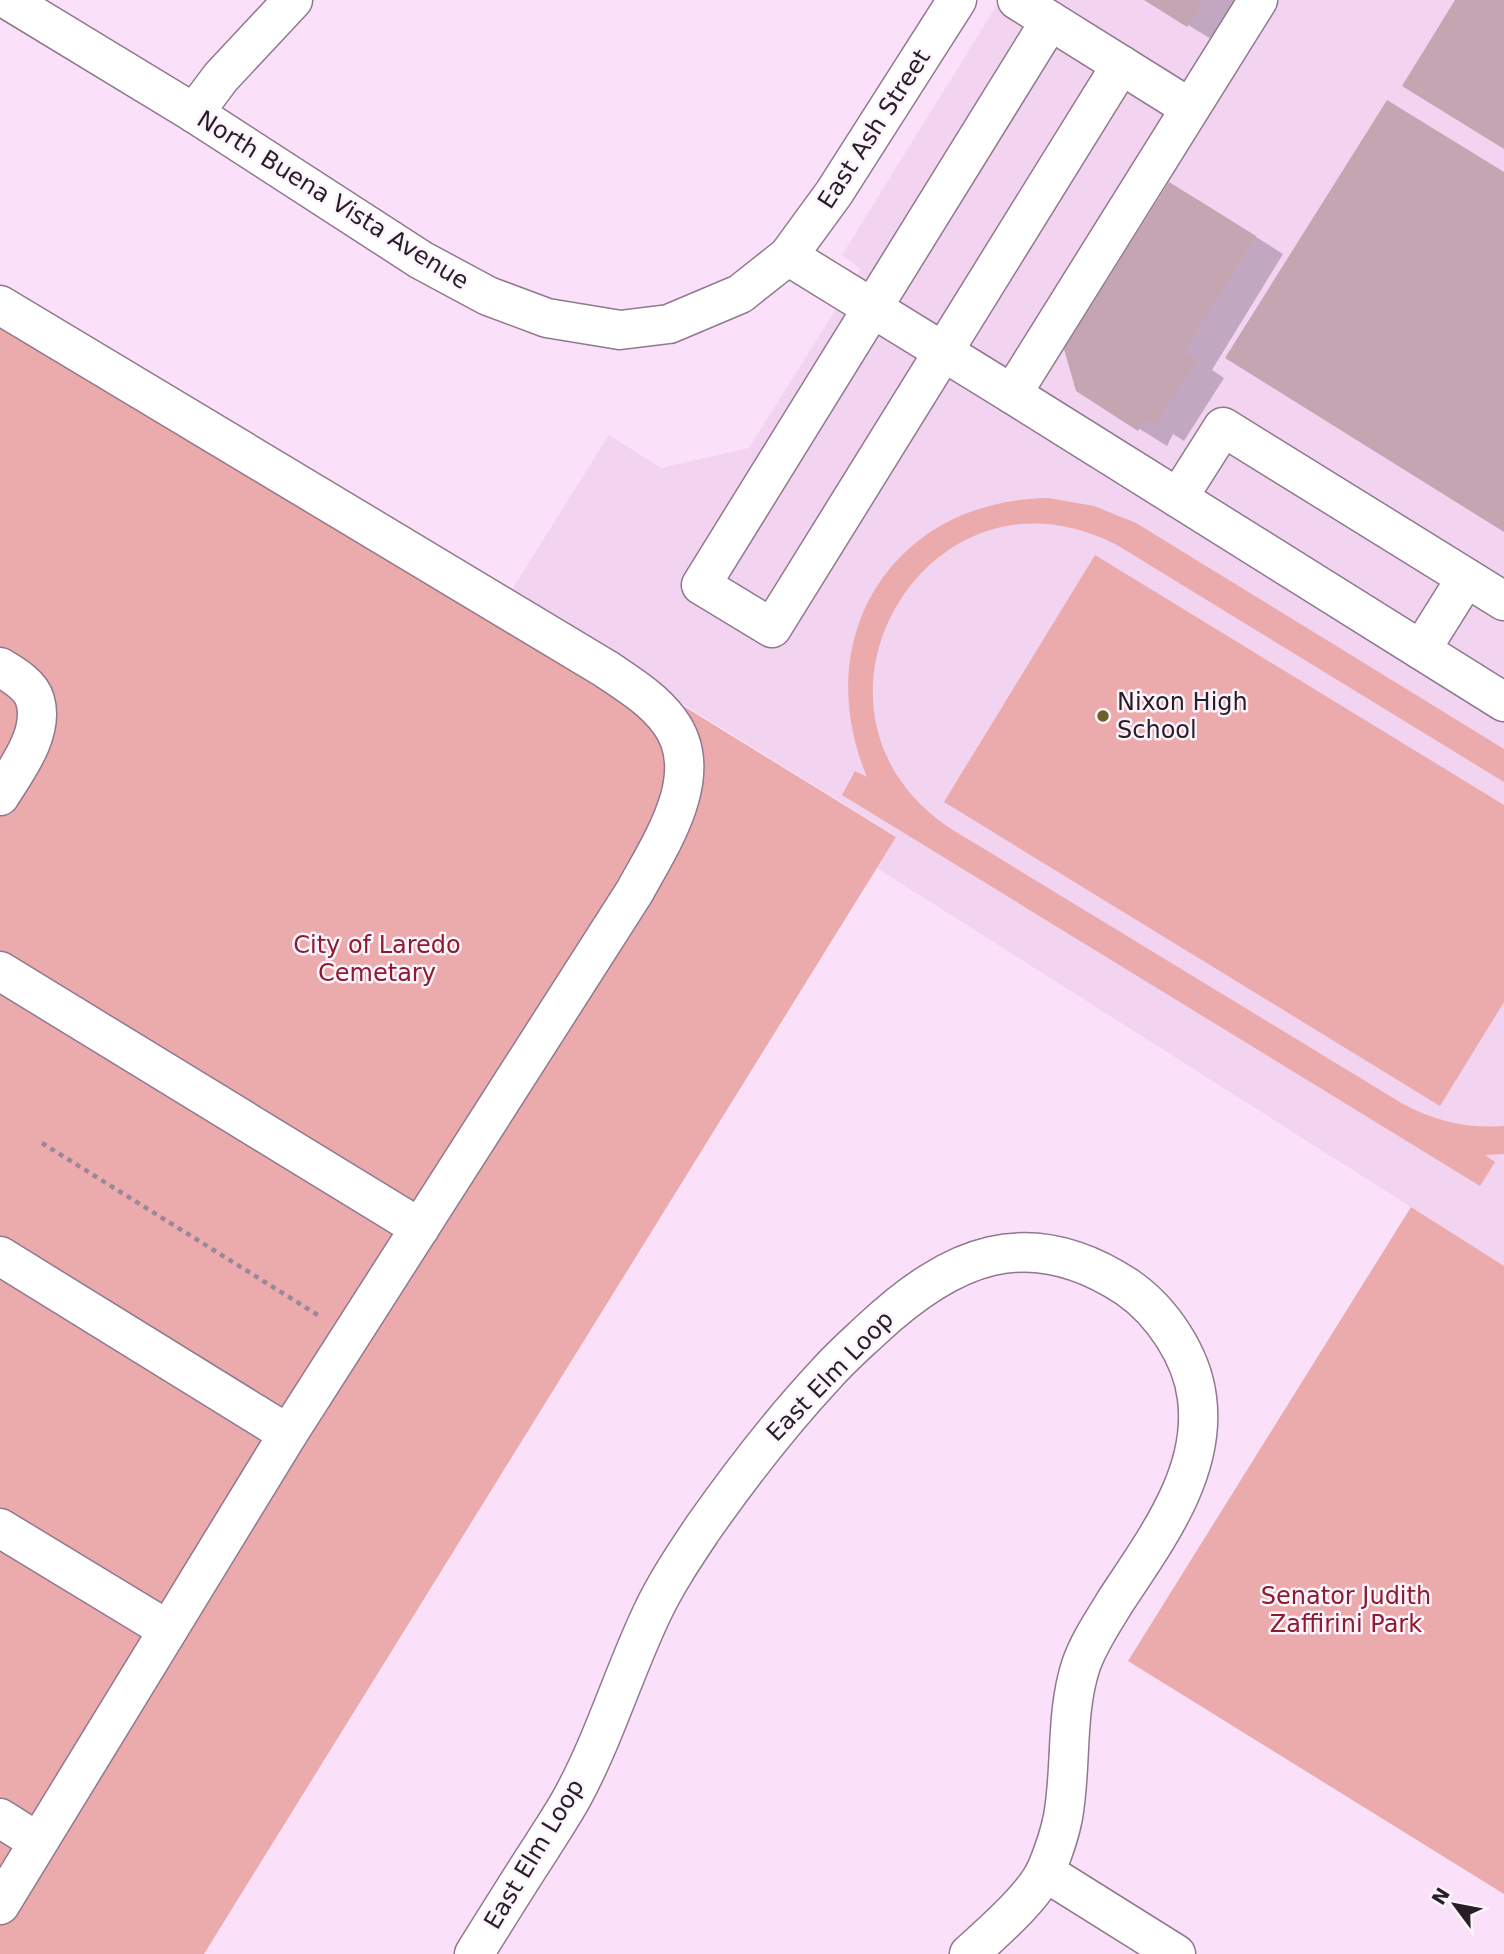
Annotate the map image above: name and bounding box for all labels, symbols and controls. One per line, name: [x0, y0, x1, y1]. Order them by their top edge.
street label: East Ash Street: [812, 44, 936, 214]
street label: North Buena Vista Avenue: [192, 105, 474, 295]
place label: Nixon High School: [1117, 688, 1248, 744]
marker: Nixon High School: [1095, 708, 1111, 724]
park label: City of Laredo Cemetary: [293, 931, 461, 987]
street label: East Elm Loop: [761, 1305, 899, 1447]
park label: Senator Judith Zaffirini Park: [1261, 1582, 1431, 1638]
street label: East Elm Loop: [478, 1774, 590, 1934]
north arrow: [1420, 1870, 1490, 1940]
text: N: [1427, 1883, 1454, 1909]

